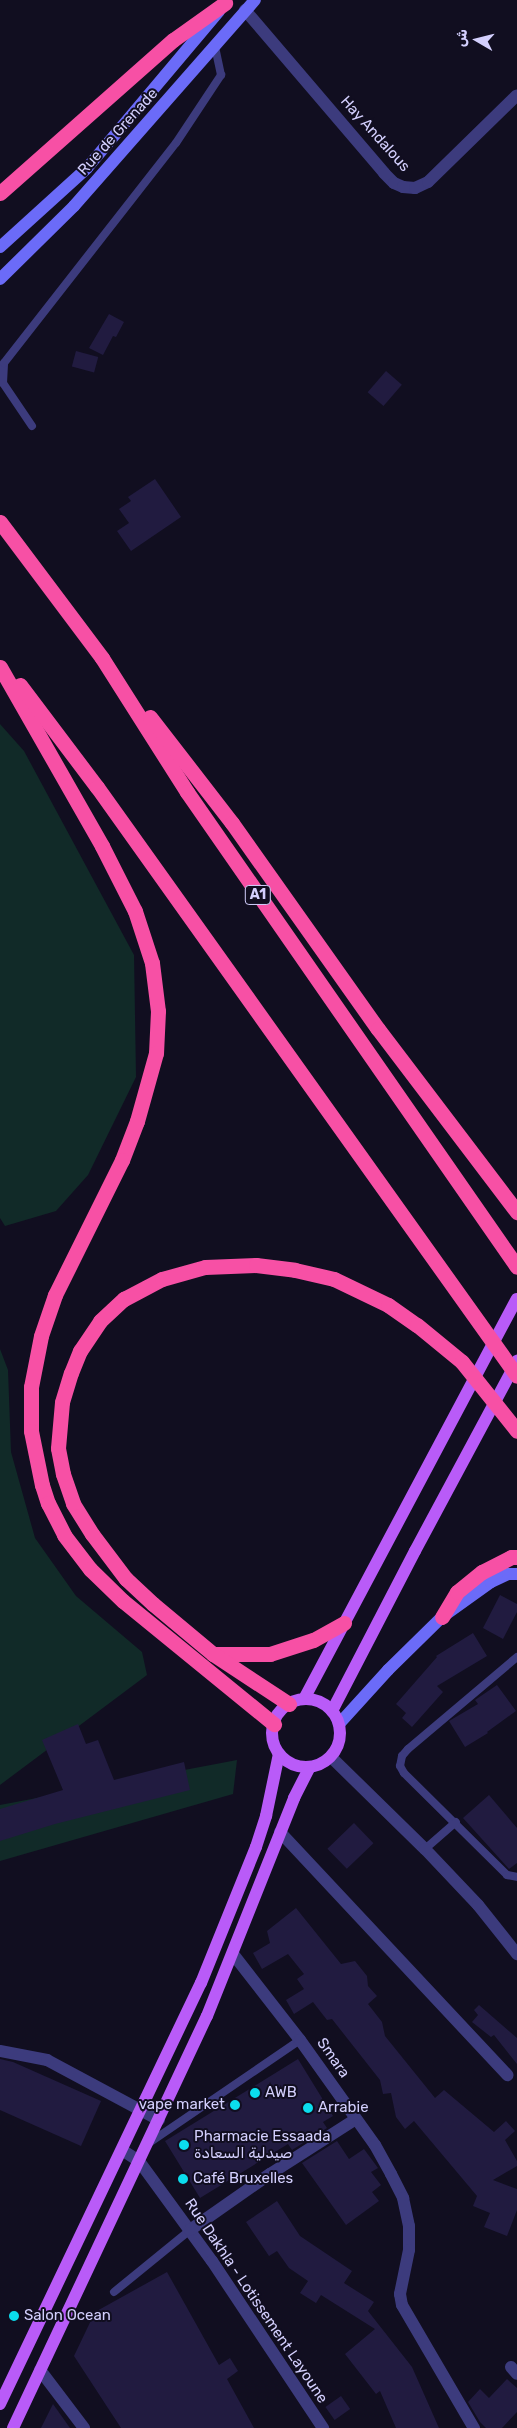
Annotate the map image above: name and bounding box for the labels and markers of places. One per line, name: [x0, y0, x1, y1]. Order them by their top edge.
place label: AWB: [265, 2084, 297, 2102]
marker: AWB: [249, 2087, 261, 2099]
place label: vape market: [139, 2096, 225, 2114]
marker: vape market: [229, 2099, 241, 2111]
place label: Arrabie: [318, 2099, 369, 2117]
marker: Arrabie: [302, 2102, 314, 2114]
place label: Pharmacie Essaada صيدلية السعادة: [194, 2127, 330, 2162]
marker: Pharmacie Essaada صيدلية السعادة: [178, 2139, 190, 2151]
place label: Café Bruxelles: [193, 2170, 293, 2188]
marker: Café Bruxelles: [177, 2173, 189, 2185]
place label: Salon Ocean: [24, 2307, 111, 2325]
marker: Salon Ocean: [8, 2310, 20, 2322]

